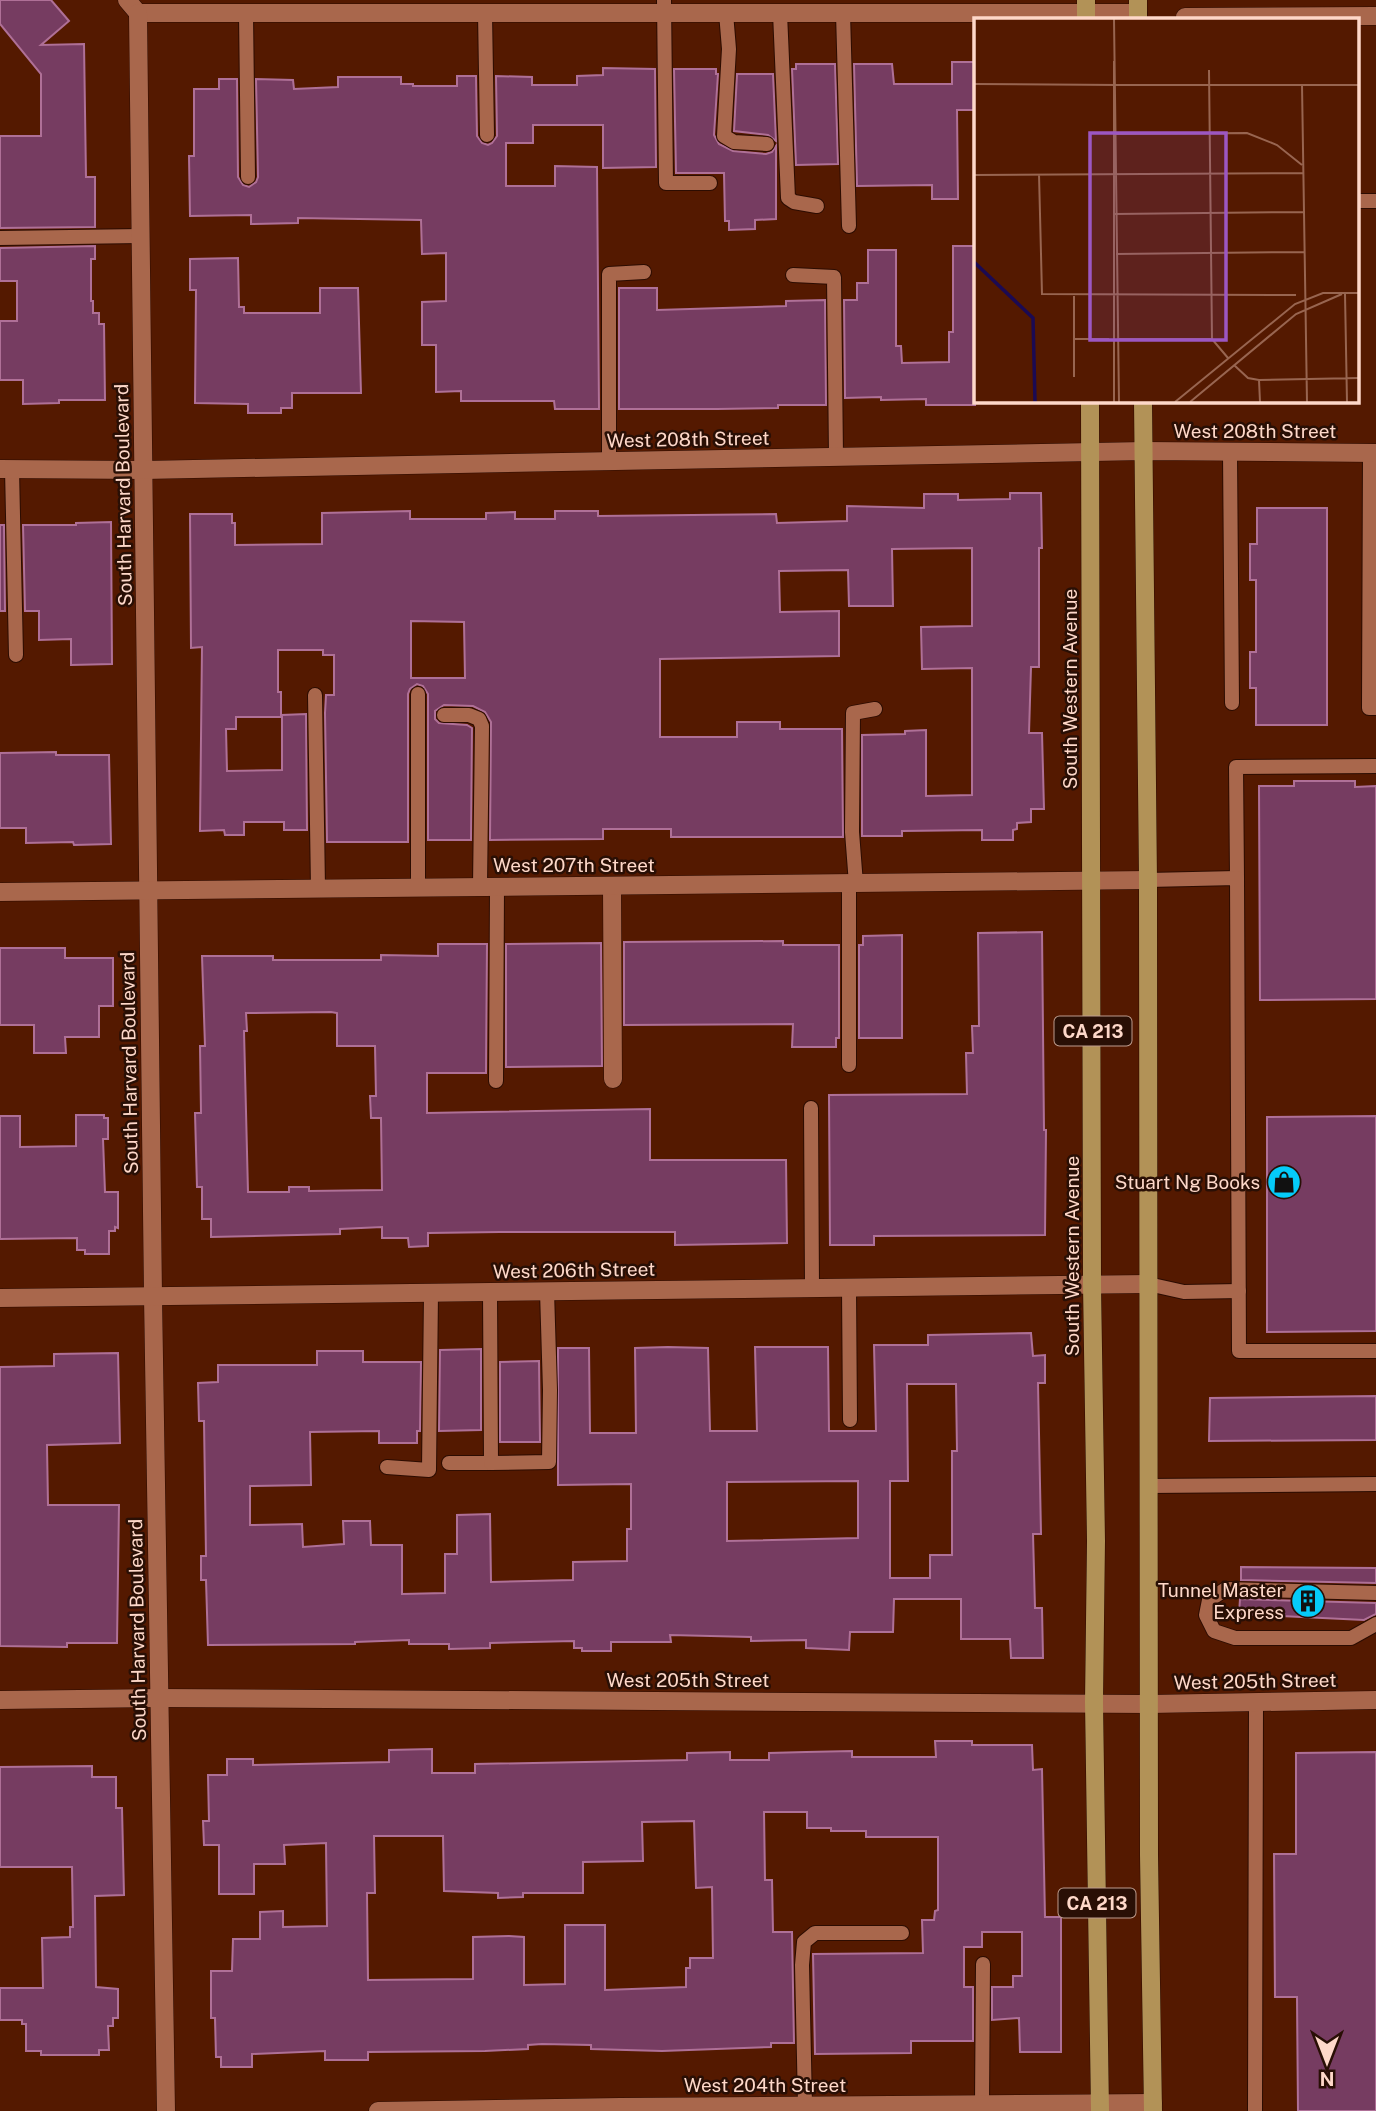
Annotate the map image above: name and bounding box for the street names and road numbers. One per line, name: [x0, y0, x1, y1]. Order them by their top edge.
street label: South Harvard Boulevard: [110, 384, 136, 606]
street label: West 208th Street: [1174, 420, 1336, 442]
street label: West 208th Street: [606, 427, 770, 451]
street label: South Western Avenue: [1059, 589, 1081, 789]
street label: West 207th Street: [493, 854, 655, 876]
street label: South Harvard Boulevard: [116, 952, 142, 1174]
road number: CA 213: [1054, 1016, 1132, 1046]
street label: South Western Avenue: [1061, 1156, 1083, 1356]
street label: West 206th Street: [493, 1258, 655, 1282]
street label: South Harvard Boulevard: [124, 1519, 150, 1741]
street label: West 205th Street: [607, 1669, 769, 1691]
street label: West 205th Street: [1173, 1669, 1337, 1693]
road number: CA 213: [1058, 1888, 1136, 1917]
street label: West 204th Street: [684, 2074, 846, 2096]

